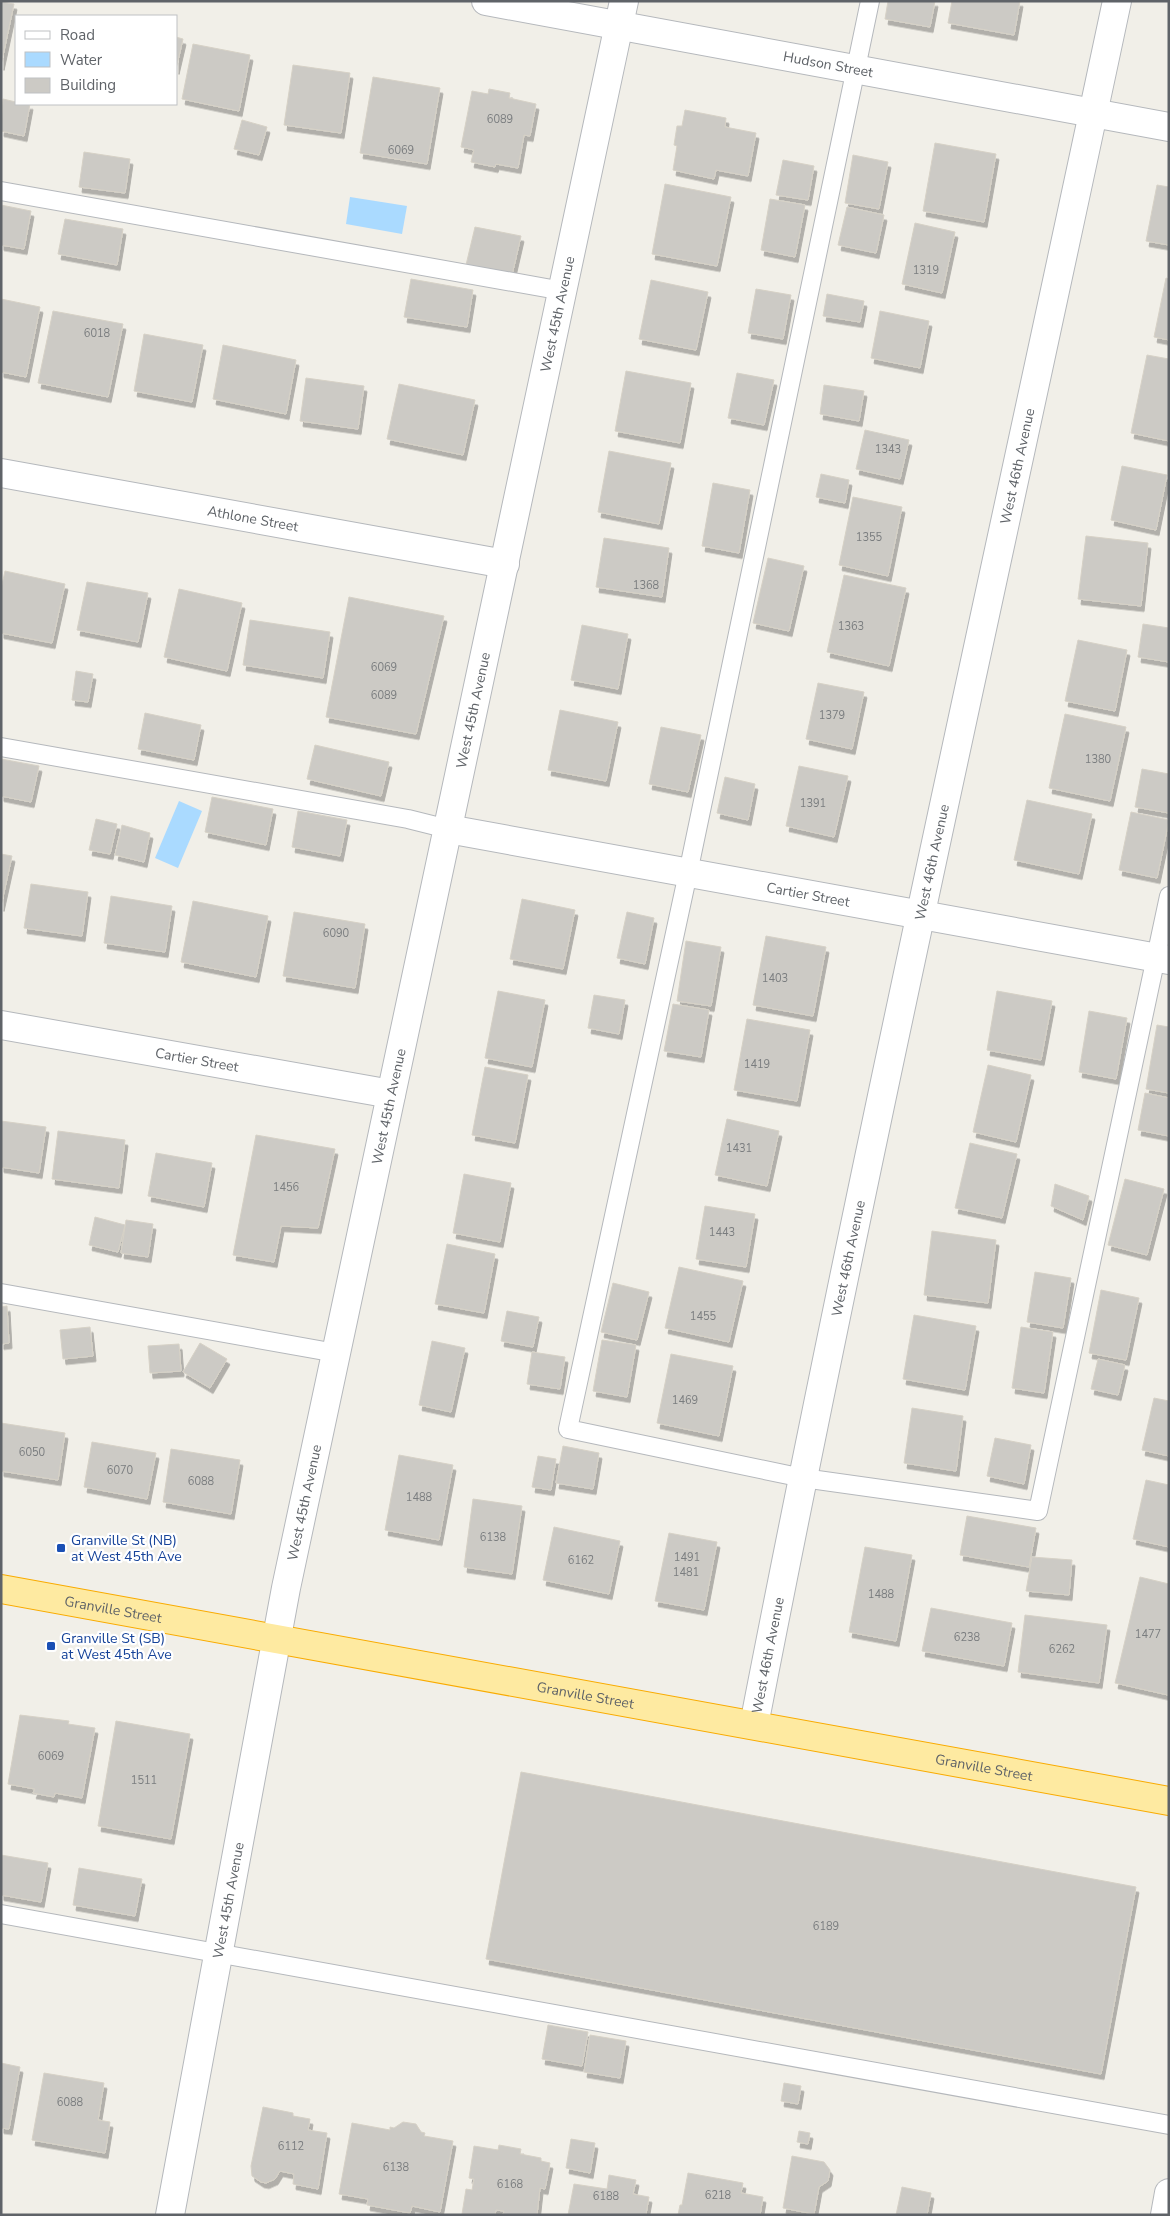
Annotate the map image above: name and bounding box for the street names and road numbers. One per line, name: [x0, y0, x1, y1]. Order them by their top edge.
street label: Hudson Street: [782, 47, 875, 82]
street label: West 45th Avenue: [536, 254, 579, 374]
street label: West 46th Avenue: [995, 406, 1039, 526]
street label: Athlone Street: [206, 501, 300, 536]
street label: West 45th Avenue: [451, 651, 495, 770]
street label: West 46th Avenue: [910, 802, 953, 922]
street label: Cartier Street: [765, 878, 851, 911]
street label: Cartier Street: [154, 1043, 240, 1076]
street label: West 45th Avenue: [367, 1047, 410, 1166]
street label: West 46th Avenue: [827, 1199, 869, 1318]
street label: West 45th Avenue: [283, 1443, 326, 1562]
street label: Granville Street: [63, 1591, 163, 1628]
street label: West 46th Avenue: [747, 1595, 788, 1715]
street label: Granville Street: [535, 1677, 636, 1713]
street label: Granville Street: [934, 1749, 1034, 1786]
street label: West 45th Avenue: [208, 1841, 248, 1960]

